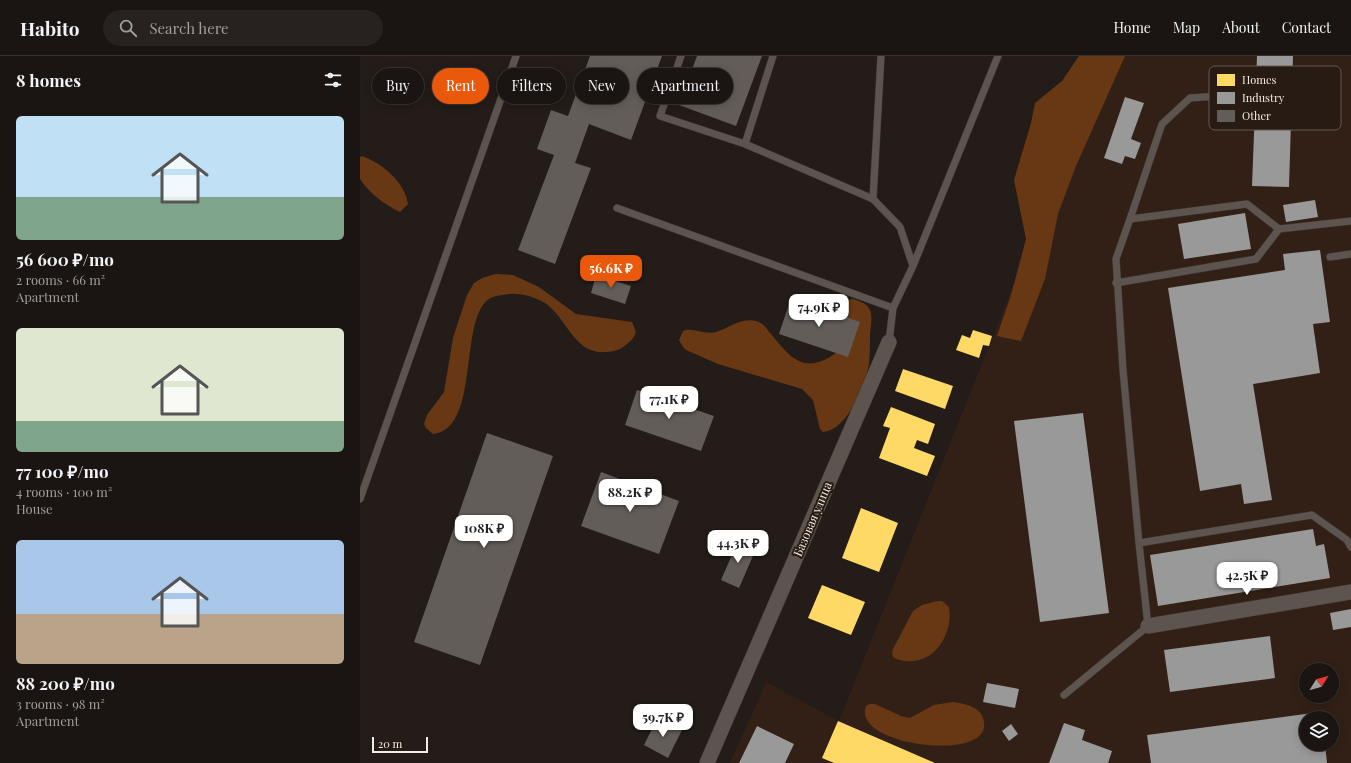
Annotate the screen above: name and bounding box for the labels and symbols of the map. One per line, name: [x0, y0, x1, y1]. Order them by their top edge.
legend: [1209, 66, 1341, 130]
text: Homes: [1242, 72, 1276, 87]
text: Industry: [1242, 90, 1285, 105]
text: Other: [1242, 108, 1271, 123]
pin: 56.6K ₽: [574, 255, 648, 289]
pin: 74.9K ₽: [782, 294, 856, 328]
pin: 77.1K ₽: [632, 386, 706, 420]
pin: 88.2K ₽: [593, 479, 667, 513]
street label: Базовая улица: [789, 479, 835, 559]
pin: 108K ₽: [451, 515, 517, 549]
pin: 44.3K ₽: [701, 530, 775, 564]
pin: 42.5K ₽: [1210, 562, 1284, 596]
north arrow: [1299, 663, 1339, 703]
pin: 59.7K ₽: [626, 704, 700, 738]
scale bar: [372, 735, 428, 754]

